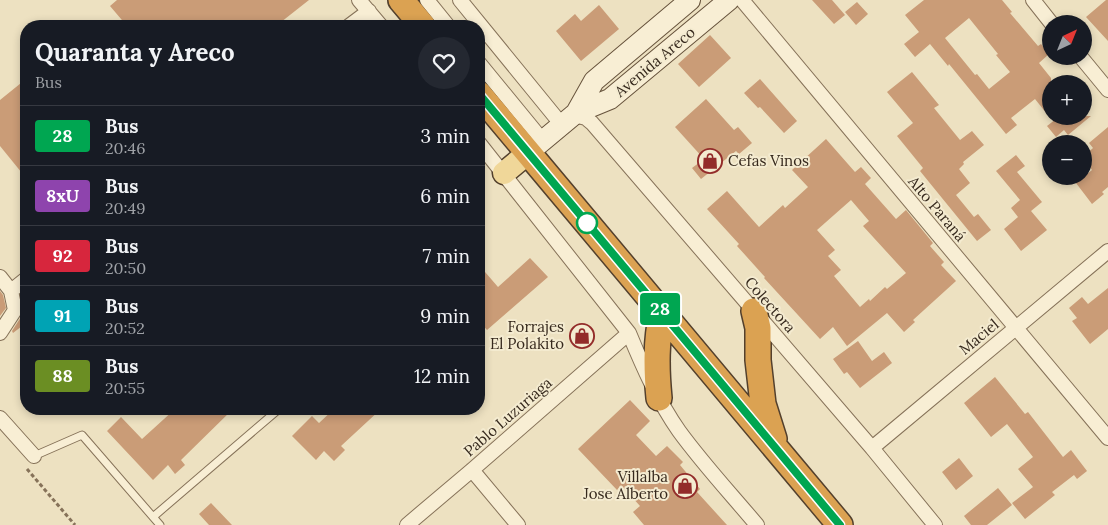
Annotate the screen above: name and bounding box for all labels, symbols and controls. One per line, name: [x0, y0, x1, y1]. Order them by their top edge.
north arrow: [1042, 15, 1092, 65]
map controls: [1042, 15, 1092, 185]
street label: Avenida Areco: [610, 22, 699, 101]
text: Quaranta y Areco: [35, 37, 235, 68]
button: heart: [418, 37, 470, 89]
text: Bus: [35, 72, 62, 92]
button: +: [1042, 75, 1092, 125]
text: Bus: [105, 114, 138, 138]
text: 28: [53, 124, 72, 147]
text: 3 min: [421, 124, 470, 148]
button: −: [1042, 135, 1092, 185]
text: 20:46: [105, 138, 145, 158]
shop icon: Cefas Vinos: [697, 148, 723, 174]
place label: Cefas Vinos: [728, 151, 809, 170]
street label: Alto Paraná: [904, 171, 970, 246]
text: Bus: [105, 174, 138, 198]
text: 8xU: [46, 184, 79, 207]
text: 6 min: [420, 184, 470, 208]
text: 20:49: [105, 198, 145, 218]
unlabelled marker: [576, 212, 598, 234]
text: Bus: [105, 234, 138, 258]
text: 92: [53, 244, 72, 267]
text: 7 min: [422, 244, 470, 268]
text: 20:50: [105, 258, 146, 278]
street label: Colectora: [741, 273, 800, 337]
line badge: 28: [638, 293, 682, 325]
text: Bus: [105, 294, 138, 318]
text: 28: [650, 297, 670, 320]
text: 91: [54, 304, 71, 327]
text: 9 min: [420, 304, 470, 328]
street label: Maciel: [955, 315, 1002, 359]
place label: Forrajes El Polakito: [490, 317, 564, 353]
text: 20:52: [105, 318, 145, 338]
shop icon: Forrajes El Polakito: [569, 323, 595, 349]
text: Bus: [105, 354, 138, 378]
text: 88: [52, 364, 73, 387]
text: 12 min: [414, 364, 470, 388]
street label: Pablo Luzuriaga: [460, 373, 556, 460]
text: 20:55: [105, 378, 145, 398]
place label: Villalba Jose Alberto: [582, 467, 668, 503]
shop icon: Villalba Jose Alberto: [672, 473, 698, 499]

